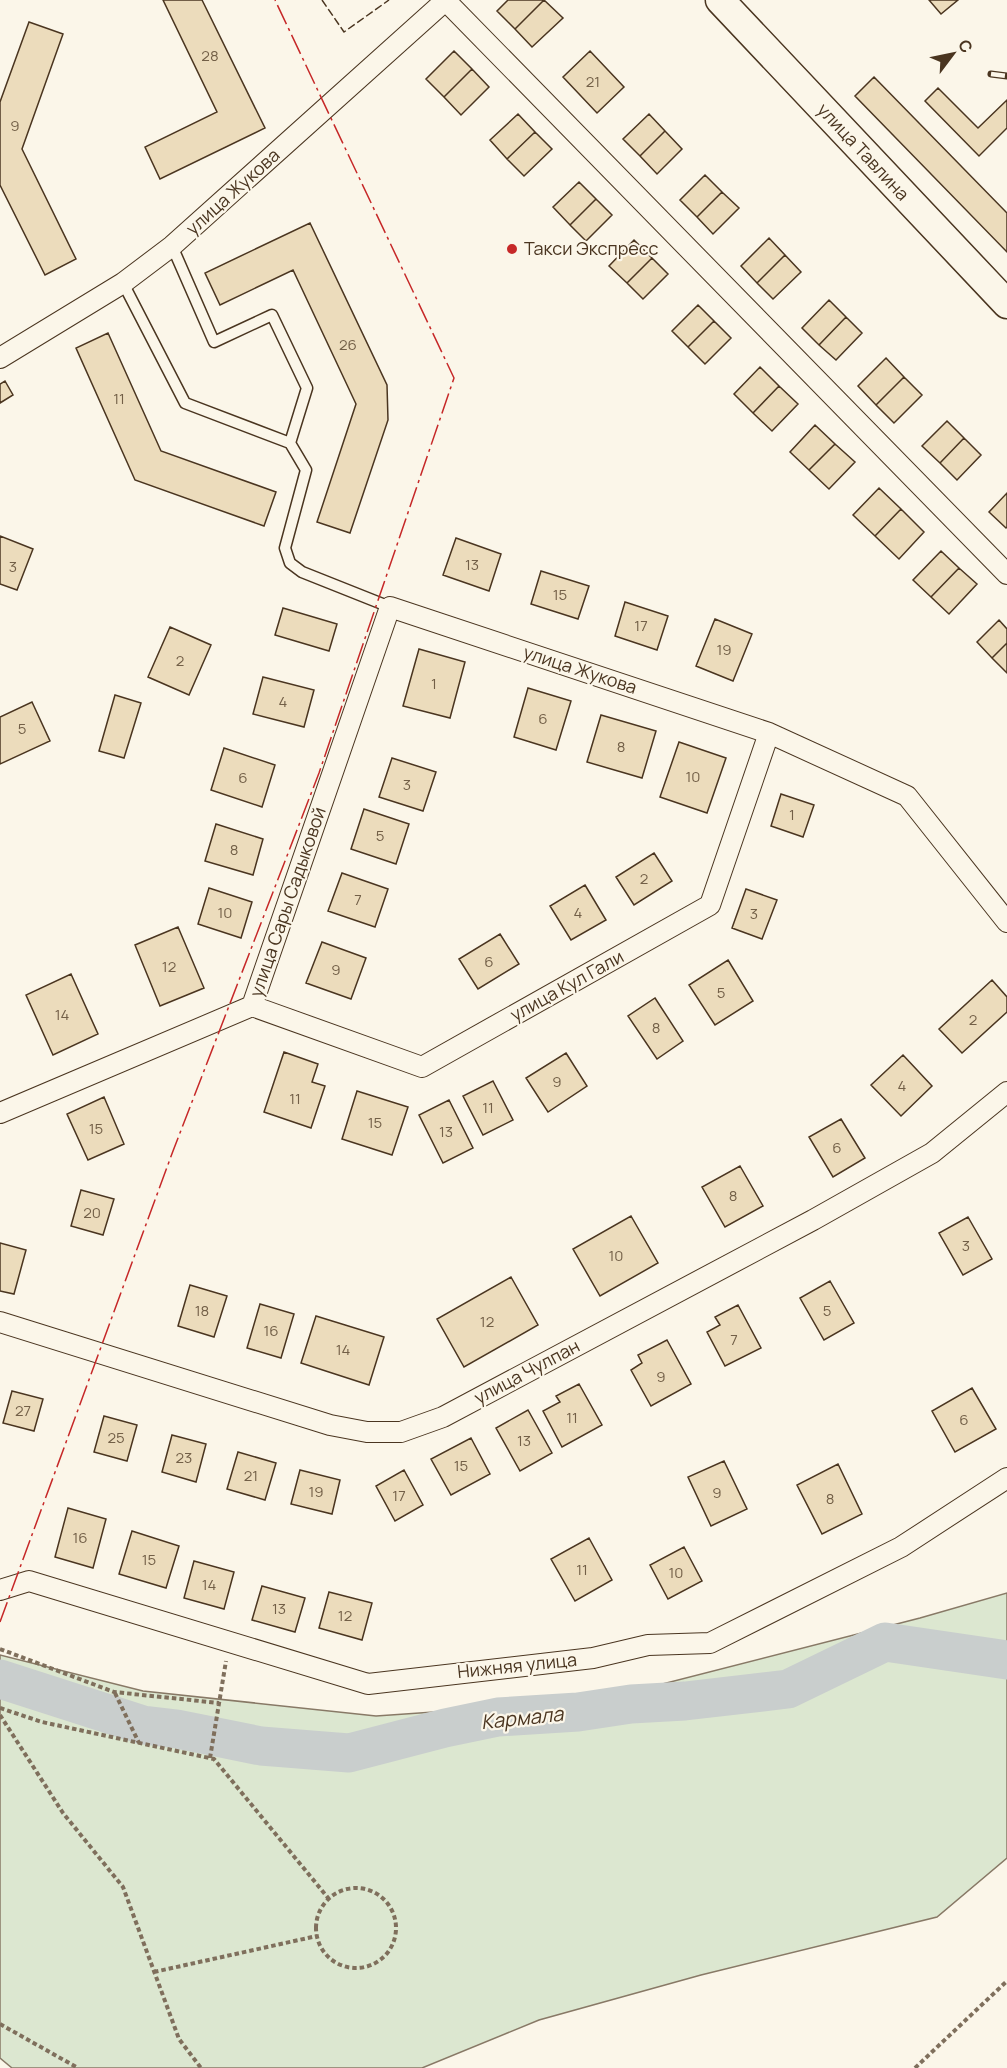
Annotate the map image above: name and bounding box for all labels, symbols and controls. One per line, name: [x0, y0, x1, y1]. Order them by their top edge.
north arrow: [923, 24, 983, 84]
text: С: [953, 35, 978, 57]
house number: 28: [201, 45, 219, 66]
house number: 21: [586, 71, 600, 92]
street label: улица Тавлина: [812, 97, 915, 205]
house number: 9: [10, 115, 20, 136]
street label: улица Жукова: [180, 143, 284, 240]
place label: Такси Экспресс: [524, 236, 659, 260]
marker: Такси Экспресс: [505, 242, 519, 256]
house number: 26: [339, 334, 357, 355]
house number: 11: [113, 388, 125, 409]
house number: 13: [465, 554, 479, 575]
house number: 3: [9, 556, 17, 577]
house number: 15: [553, 584, 567, 605]
house number: 17: [634, 615, 648, 636]
street label: улица Жукова: [520, 639, 640, 699]
house number: 19: [716, 639, 732, 660]
house number: 2: [176, 650, 184, 671]
house number: 1: [431, 673, 437, 694]
house number: 4: [279, 691, 288, 712]
house number: 6: [538, 708, 548, 729]
house number: 5: [18, 718, 26, 739]
house number: 8: [617, 736, 625, 757]
house number: 10: [686, 766, 701, 787]
house number: 6: [238, 767, 248, 788]
house number: 3: [403, 774, 411, 795]
street label: улица Сары Садыковой: [243, 804, 331, 1000]
house number: 1: [789, 804, 795, 825]
house number: 5: [376, 825, 384, 846]
house number: 8: [230, 839, 238, 860]
house number: 2: [640, 868, 648, 889]
house number: 7: [354, 889, 362, 910]
house number: 10: [218, 902, 233, 923]
house number: 4: [574, 902, 583, 923]
house number: 3: [750, 903, 758, 924]
street label: улица Кул Гали: [505, 944, 628, 1026]
house number: 6: [484, 951, 494, 972]
house number: 12: [162, 956, 176, 977]
house number: 9: [331, 959, 341, 980]
house number: 5: [717, 982, 725, 1003]
house number: 14: [55, 1004, 69, 1025]
house number: 2: [969, 1009, 977, 1030]
house number: 8: [652, 1017, 660, 1038]
house number: 9: [552, 1071, 562, 1092]
house number: 4: [898, 1075, 907, 1096]
house number: 11: [289, 1088, 301, 1109]
house number: 11: [482, 1097, 494, 1118]
house number: 15: [368, 1112, 382, 1133]
house number: 15: [89, 1118, 103, 1139]
house number: 13: [439, 1121, 453, 1142]
house number: 6: [832, 1137, 842, 1158]
house number: 8: [729, 1185, 737, 1206]
house number: 20: [83, 1202, 101, 1223]
house number: 3: [962, 1235, 970, 1256]
house number: 10: [609, 1245, 624, 1266]
house number: 18: [195, 1300, 209, 1321]
house number: 5: [823, 1300, 831, 1321]
house number: 12: [480, 1311, 494, 1332]
house number: 16: [263, 1320, 279, 1341]
house number: 7: [730, 1329, 738, 1350]
street label: улица Чулпан: [469, 1333, 584, 1409]
house number: 14: [336, 1339, 350, 1360]
house number: 9: [656, 1366, 666, 1387]
house number: 27: [15, 1400, 31, 1421]
house number: 11: [566, 1407, 578, 1428]
house number: 6: [959, 1409, 969, 1430]
house number: 25: [107, 1427, 125, 1448]
house number: 13: [517, 1430, 531, 1451]
house number: 23: [176, 1447, 192, 1468]
house number: 15: [454, 1455, 468, 1476]
house number: 21: [244, 1465, 258, 1486]
house number: 19: [308, 1481, 324, 1502]
house number: 9: [712, 1482, 722, 1503]
house number: 17: [392, 1485, 406, 1506]
house number: 8: [826, 1488, 834, 1509]
house number: 16: [72, 1527, 88, 1548]
house number: 15: [142, 1549, 156, 1570]
house number: 11: [576, 1559, 588, 1580]
house number: 10: [669, 1562, 684, 1583]
house number: 14: [202, 1574, 216, 1595]
house number: 13: [272, 1598, 286, 1619]
house number: 12: [338, 1605, 352, 1626]
street label: Нижняя улица: [456, 1647, 578, 1683]
water label: Кармала: [480, 1700, 565, 1735]

